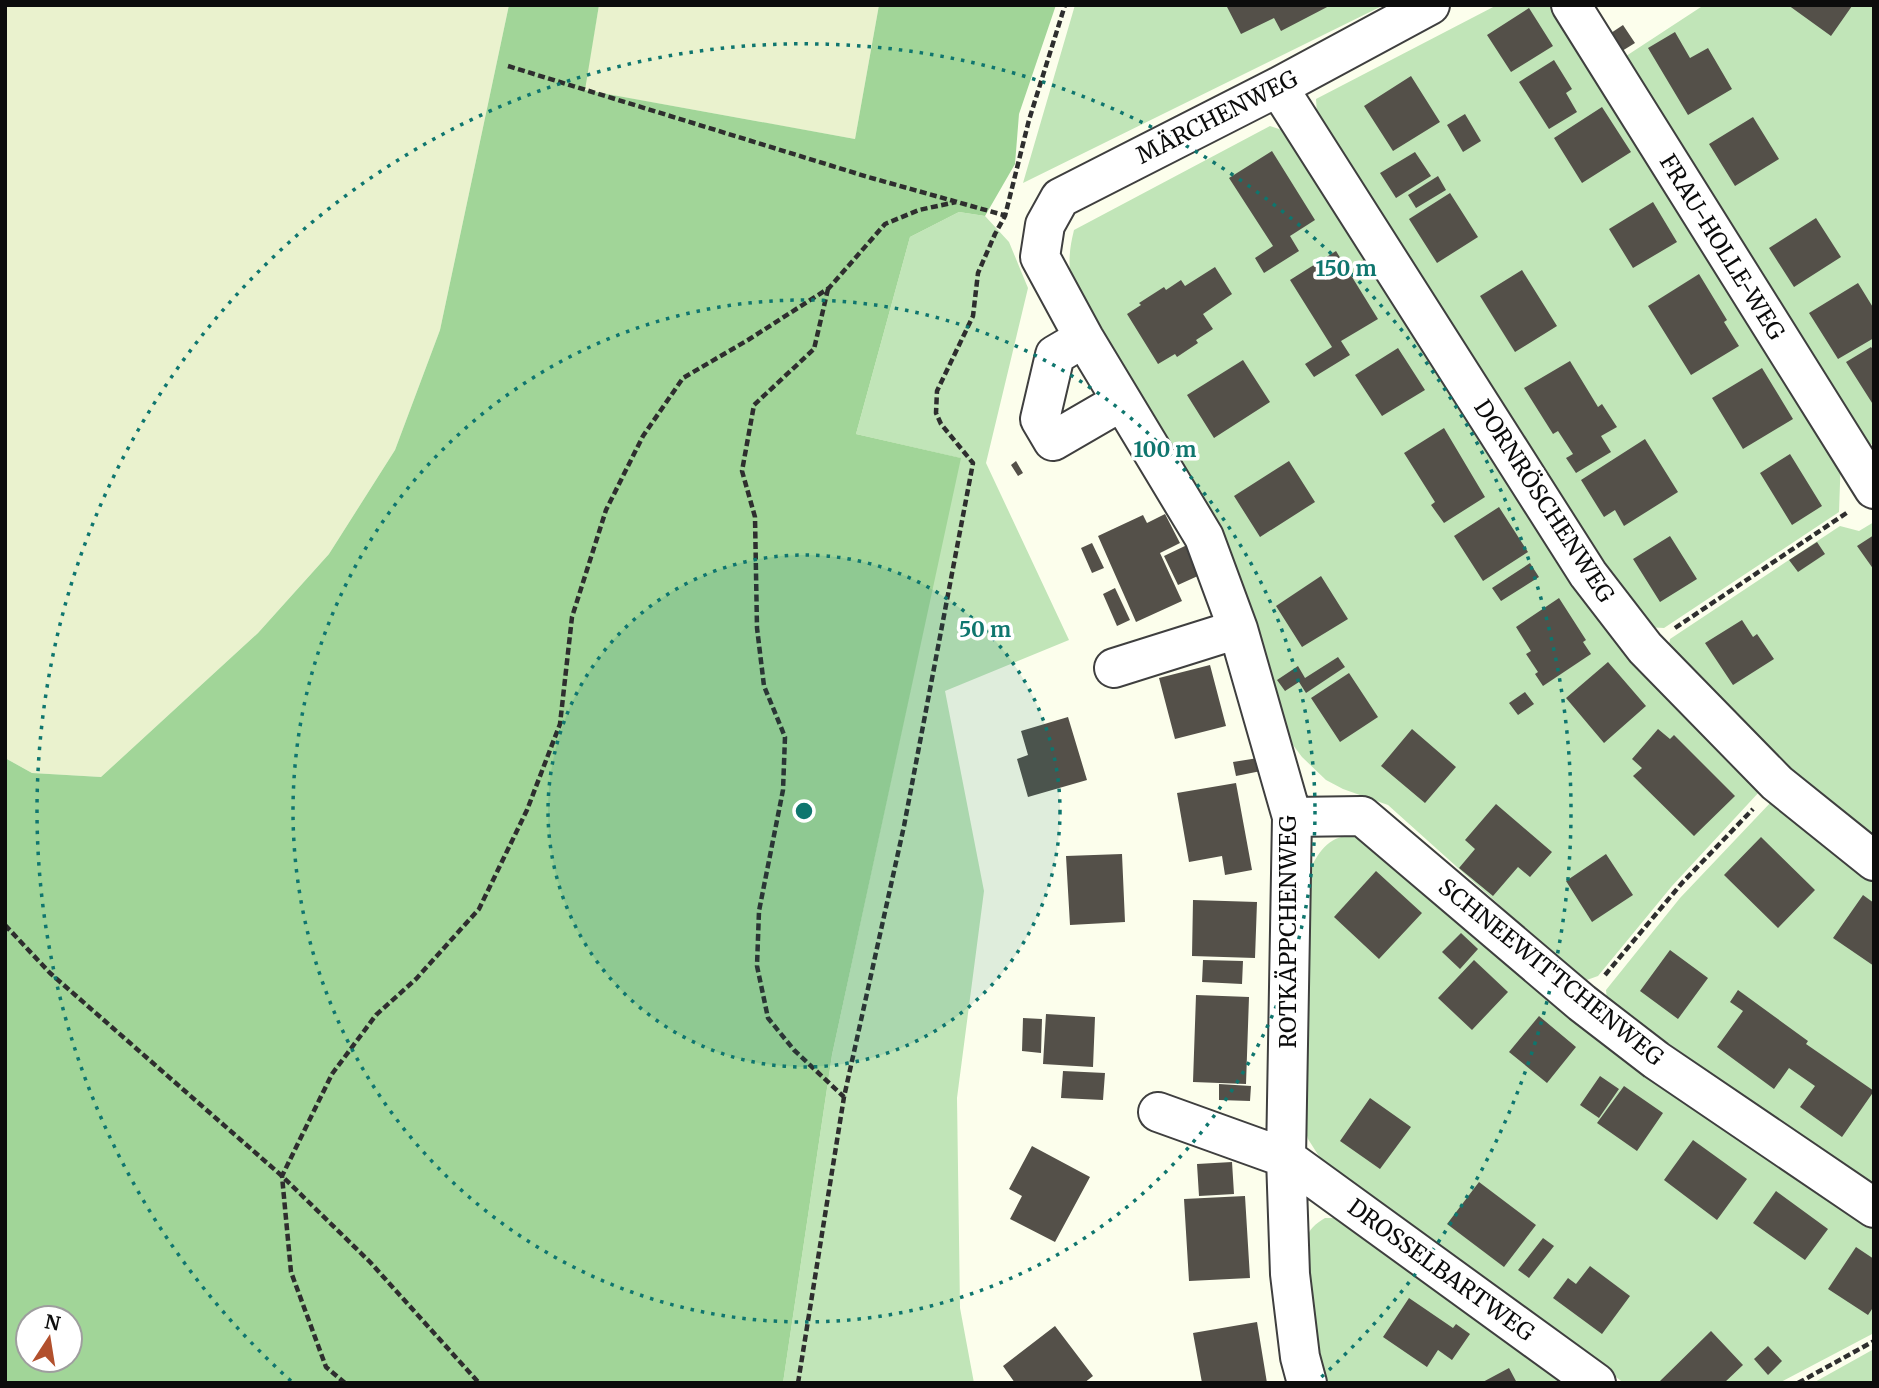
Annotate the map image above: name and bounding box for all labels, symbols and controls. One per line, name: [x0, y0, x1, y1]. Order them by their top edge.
street label: MÄRCHENWEG: [1131, 63, 1302, 170]
street label: FRAU-HOLLE-WEG: [1654, 149, 1791, 345]
text: 150 m: [1315, 255, 1377, 282]
street label: DORNRÖSCHENWEG: [1468, 394, 1621, 608]
text: 100 m: [1134, 436, 1196, 463]
text: 50 m: [959, 616, 1011, 643]
centre of rings: [792, 799, 816, 823]
street label: ROTKÄPPCHENWEG: [1273, 815, 1302, 1049]
street label: SCHNEEWITTCHENWEG: [1433, 872, 1670, 1072]
street label: DROSSELBARTWEG: [1342, 1192, 1540, 1347]
north arrow: [14, 1304, 84, 1374]
text: N: [43, 1309, 62, 1336]

